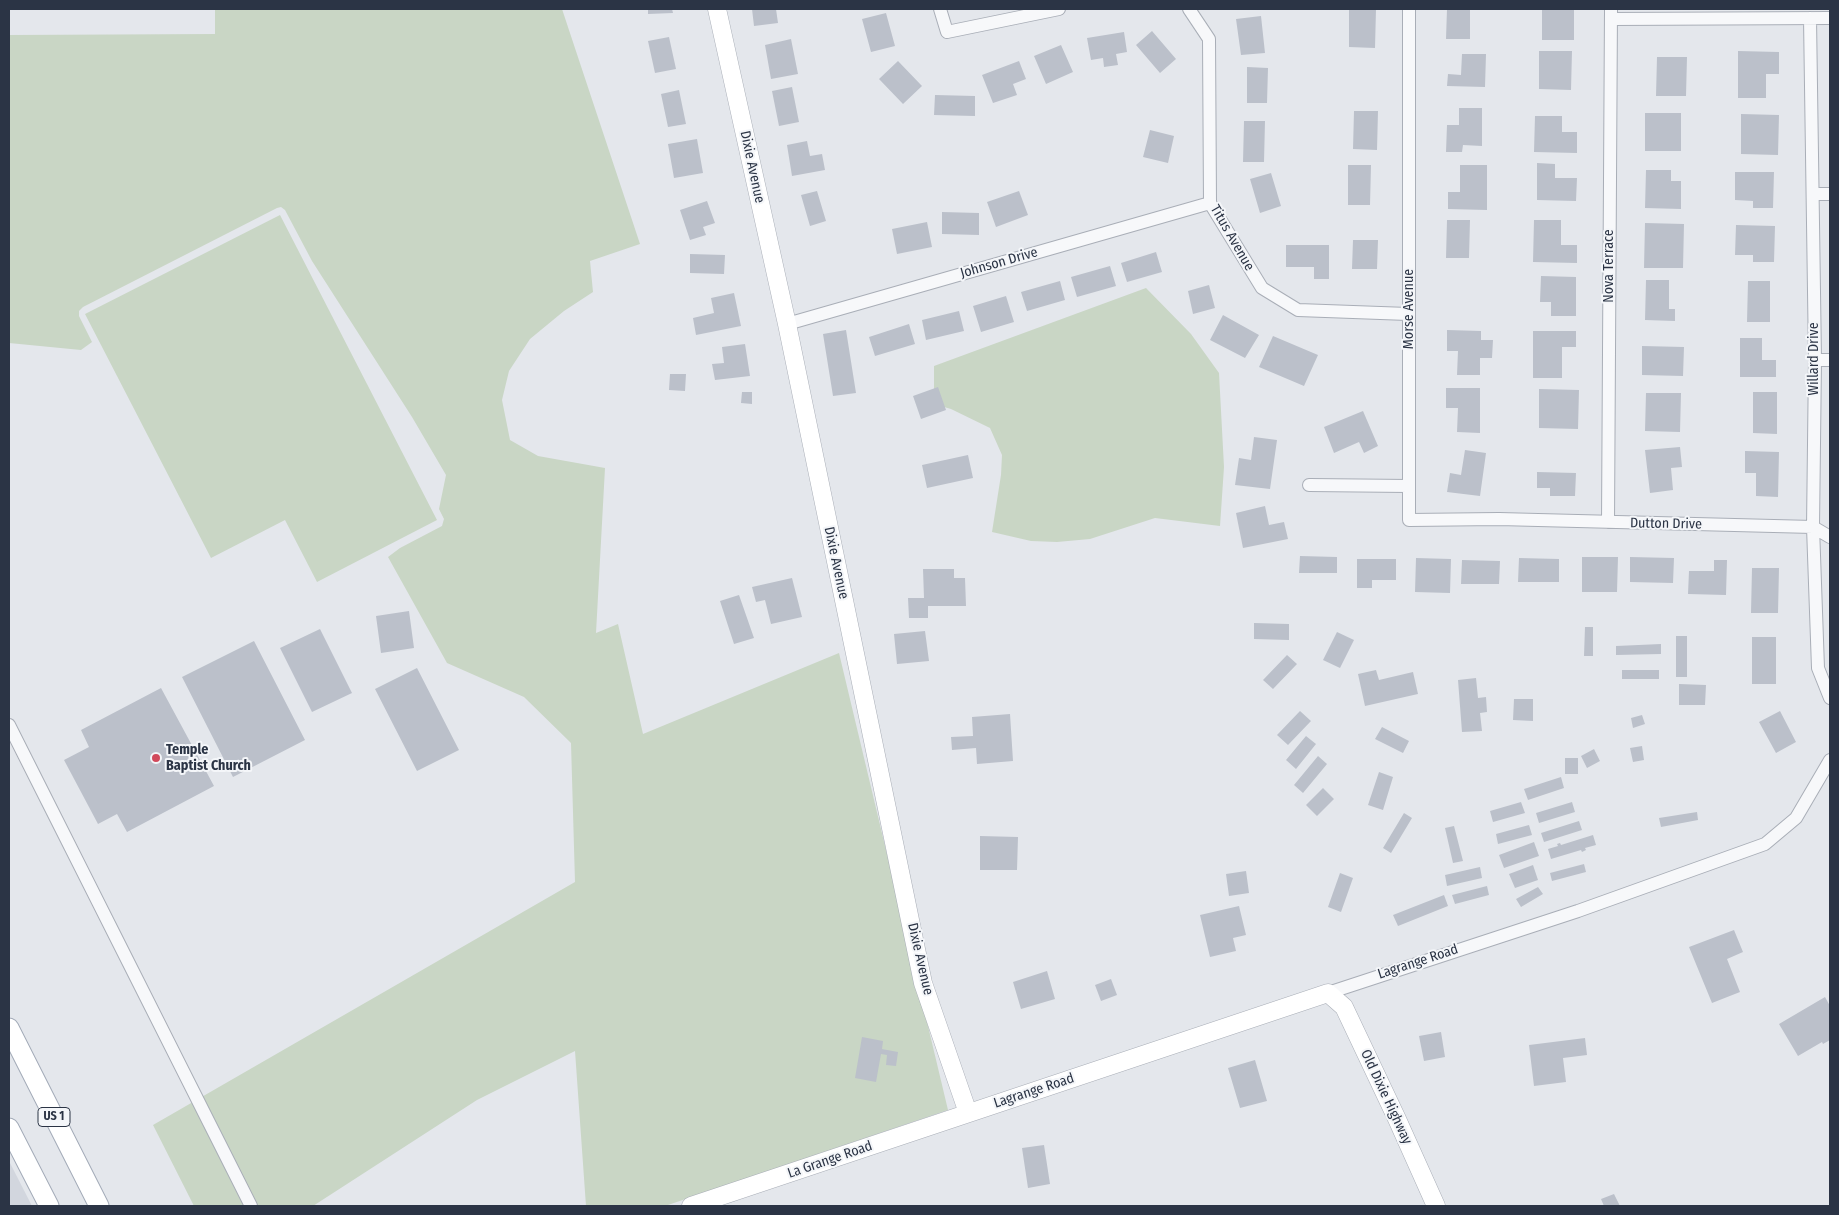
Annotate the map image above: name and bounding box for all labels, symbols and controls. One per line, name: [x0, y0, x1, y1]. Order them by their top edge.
street label: Dixie Avenue: [736, 129, 768, 205]
street label: Titus Avenue: [1206, 202, 1258, 274]
street label: Nova Terrace: [1601, 229, 1617, 303]
street label: Johnson Drive: [958, 244, 1040, 282]
street label: Morse Avenue: [1401, 269, 1417, 349]
street label: Willard Drive: [1806, 322, 1822, 396]
street label: Dutton Drive: [1630, 515, 1702, 533]
street label: Dixie Avenue: [820, 525, 852, 601]
place label: Temple Baptist Church: [166, 742, 251, 774]
marker: Temple Baptist Church: [150, 752, 162, 764]
street label: Dixie Avenue: [904, 921, 936, 997]
street label: Lagrange Road: [1376, 941, 1460, 983]
street label: Old Dixie Highway: [1357, 1047, 1415, 1147]
street label: Lagrange Road: [992, 1070, 1076, 1112]
road number: US 1: [38, 1108, 70, 1126]
street label: La Grange Road: [785, 1138, 875, 1182]

